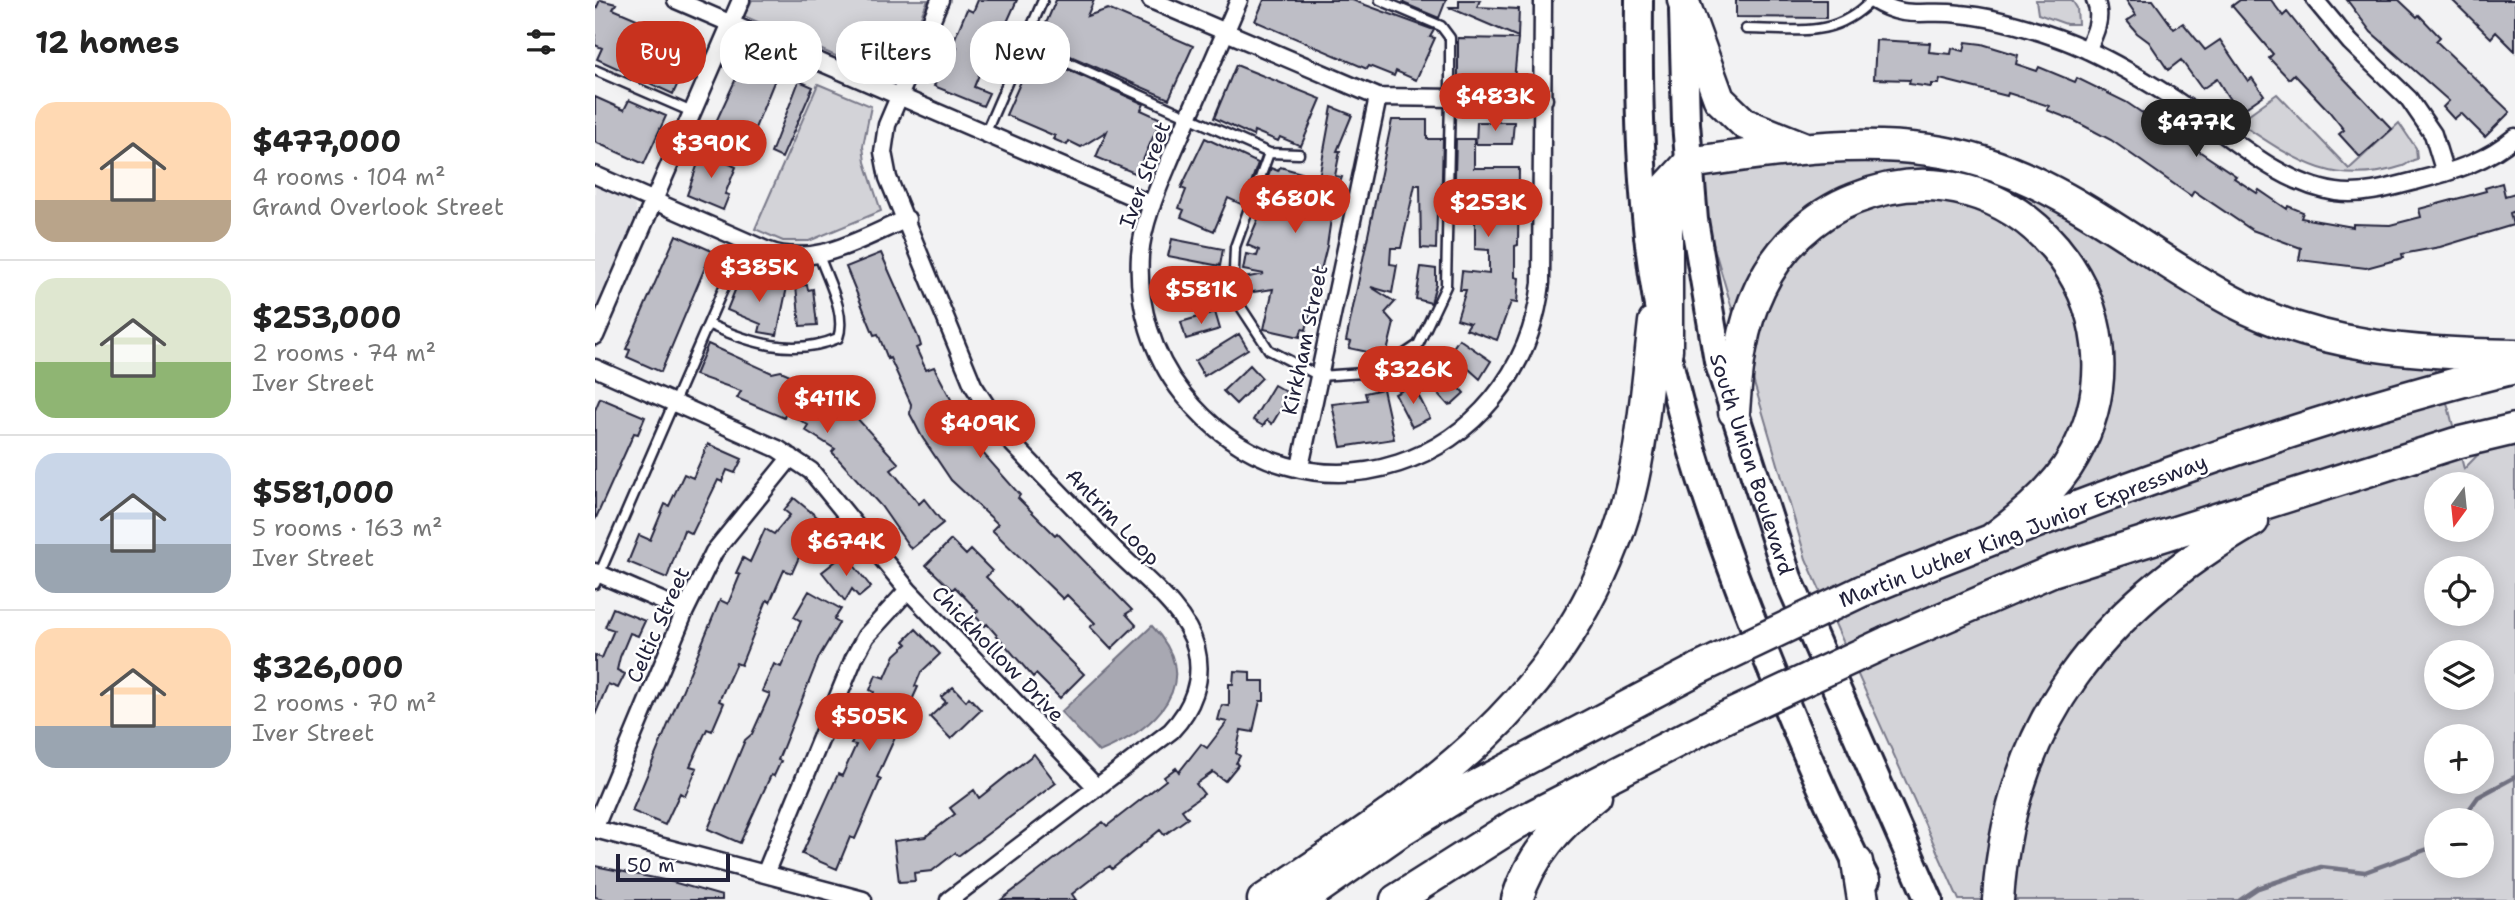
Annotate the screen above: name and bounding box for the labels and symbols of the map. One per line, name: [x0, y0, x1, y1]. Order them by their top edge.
pin: $483K: [1446, 74, 1544, 133]
pin: $477K: [2147, 100, 2245, 159]
street label: Iver Street: [1113, 118, 1177, 232]
pin: $390K: [662, 120, 760, 180]
pin: $680K: [1246, 176, 1344, 235]
pin: $253K: [1439, 180, 1537, 239]
pin: $385K: [710, 244, 808, 304]
street label: Kirkham Street: [1275, 263, 1335, 417]
pin: $581K: [1152, 266, 1250, 326]
pin: $326K: [1364, 346, 1462, 406]
street label: South Union Boulevard: [1703, 352, 1800, 579]
pin: $411K: [778, 376, 876, 435]
pin: $409K: [931, 400, 1029, 460]
street label: Martin Luther King Junior Expressway: [1835, 448, 2211, 614]
street label: Antrim Loop: [1059, 462, 1167, 572]
north arrow: [2424, 472, 2494, 542]
pin: $674K: [797, 518, 895, 578]
street label: Celtic Street: [620, 563, 696, 687]
street label: Chickhollow Drive: [925, 580, 1071, 728]
pin: $505K: [820, 694, 918, 753]
scale bar: [616, 851, 730, 883]

